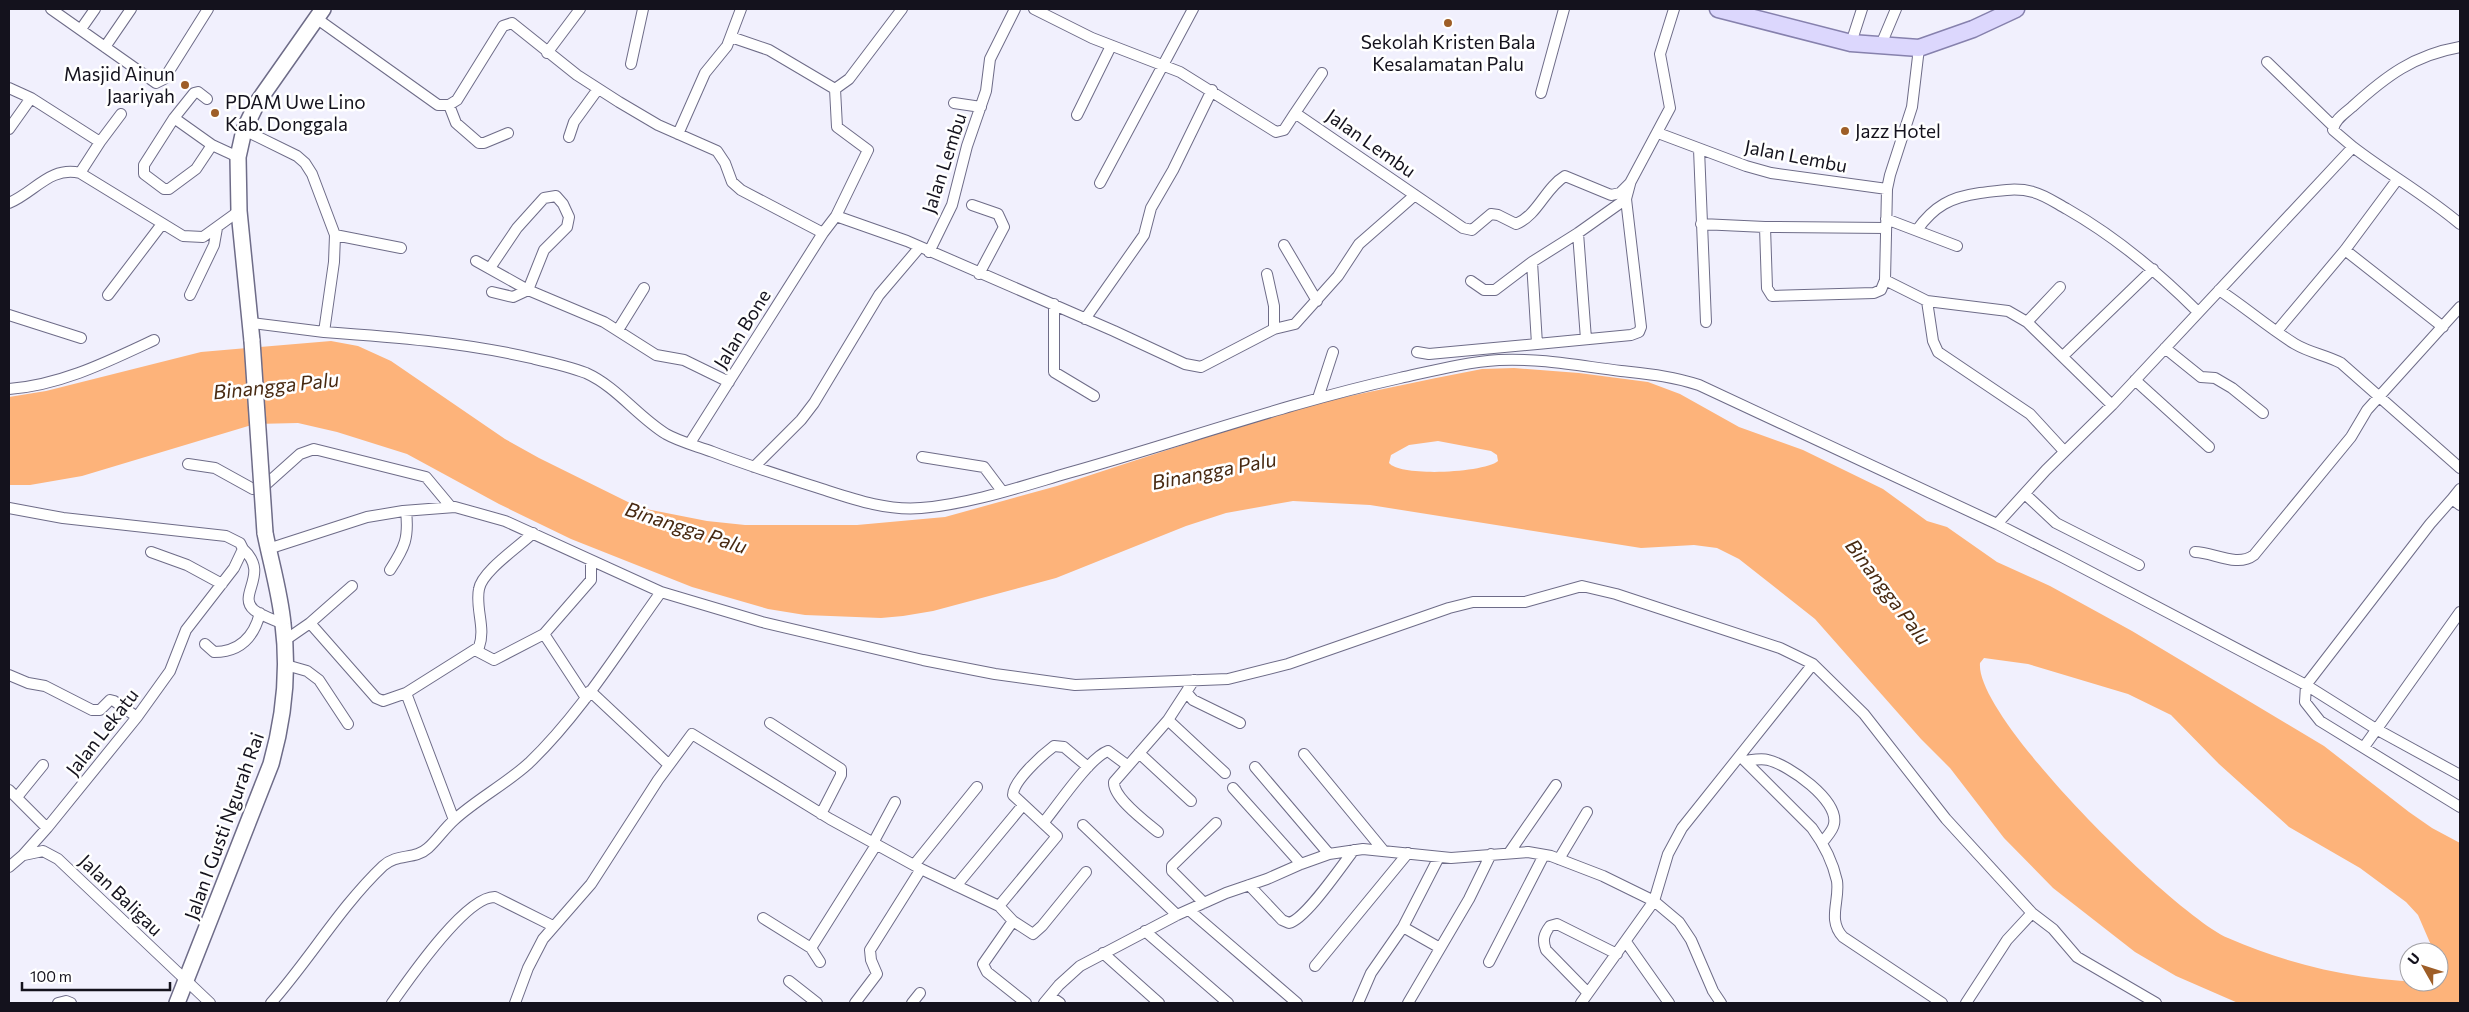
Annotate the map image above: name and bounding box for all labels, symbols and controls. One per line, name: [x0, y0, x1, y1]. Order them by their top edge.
marker: Sekolah Kristen Bala Kesalamatan Palu: [1442, 17, 1454, 29]
place label: Sekolah Kristen Bala Kesalamatan Palu: [1361, 30, 1535, 75]
place label: Masjid Ainun Jaariyah: [64, 62, 175, 107]
marker: Masjid Ainun Jaariyah: [179, 79, 191, 91]
place label: PDAM Uwe Lino Kab. Donggala: [225, 90, 366, 135]
street label: Jalan Lembu: [1322, 103, 1421, 182]
marker: PDAM Uwe Lino Kab. Donggala: [209, 107, 221, 119]
street label: Jalan Lembu: [917, 110, 971, 216]
place label: Jazz Hotel: [1855, 119, 1941, 142]
marker: Jazz Hotel: [1839, 125, 1851, 137]
street label: Jalan Lembu: [1743, 134, 1849, 177]
street label: Jalan Bone: [708, 285, 775, 373]
water label: Binangga Palu: [212, 366, 340, 404]
water label: Binangga Palu: [1149, 446, 1278, 494]
water label: Binangga Palu: [622, 496, 750, 558]
water label: Binangga Palu: [1841, 534, 1936, 649]
street label: Jalan Lekatu: [60, 684, 143, 780]
street label: Jalan I Gusti Ngurah Rai: [179, 729, 268, 923]
street label: Jalan Baligau: [75, 849, 168, 940]
north arrow: [2399, 942, 2449, 992]
text: U: [2404, 949, 2423, 968]
scale bar: [22, 960, 170, 992]
text: 100 m: [30, 967, 72, 985]

